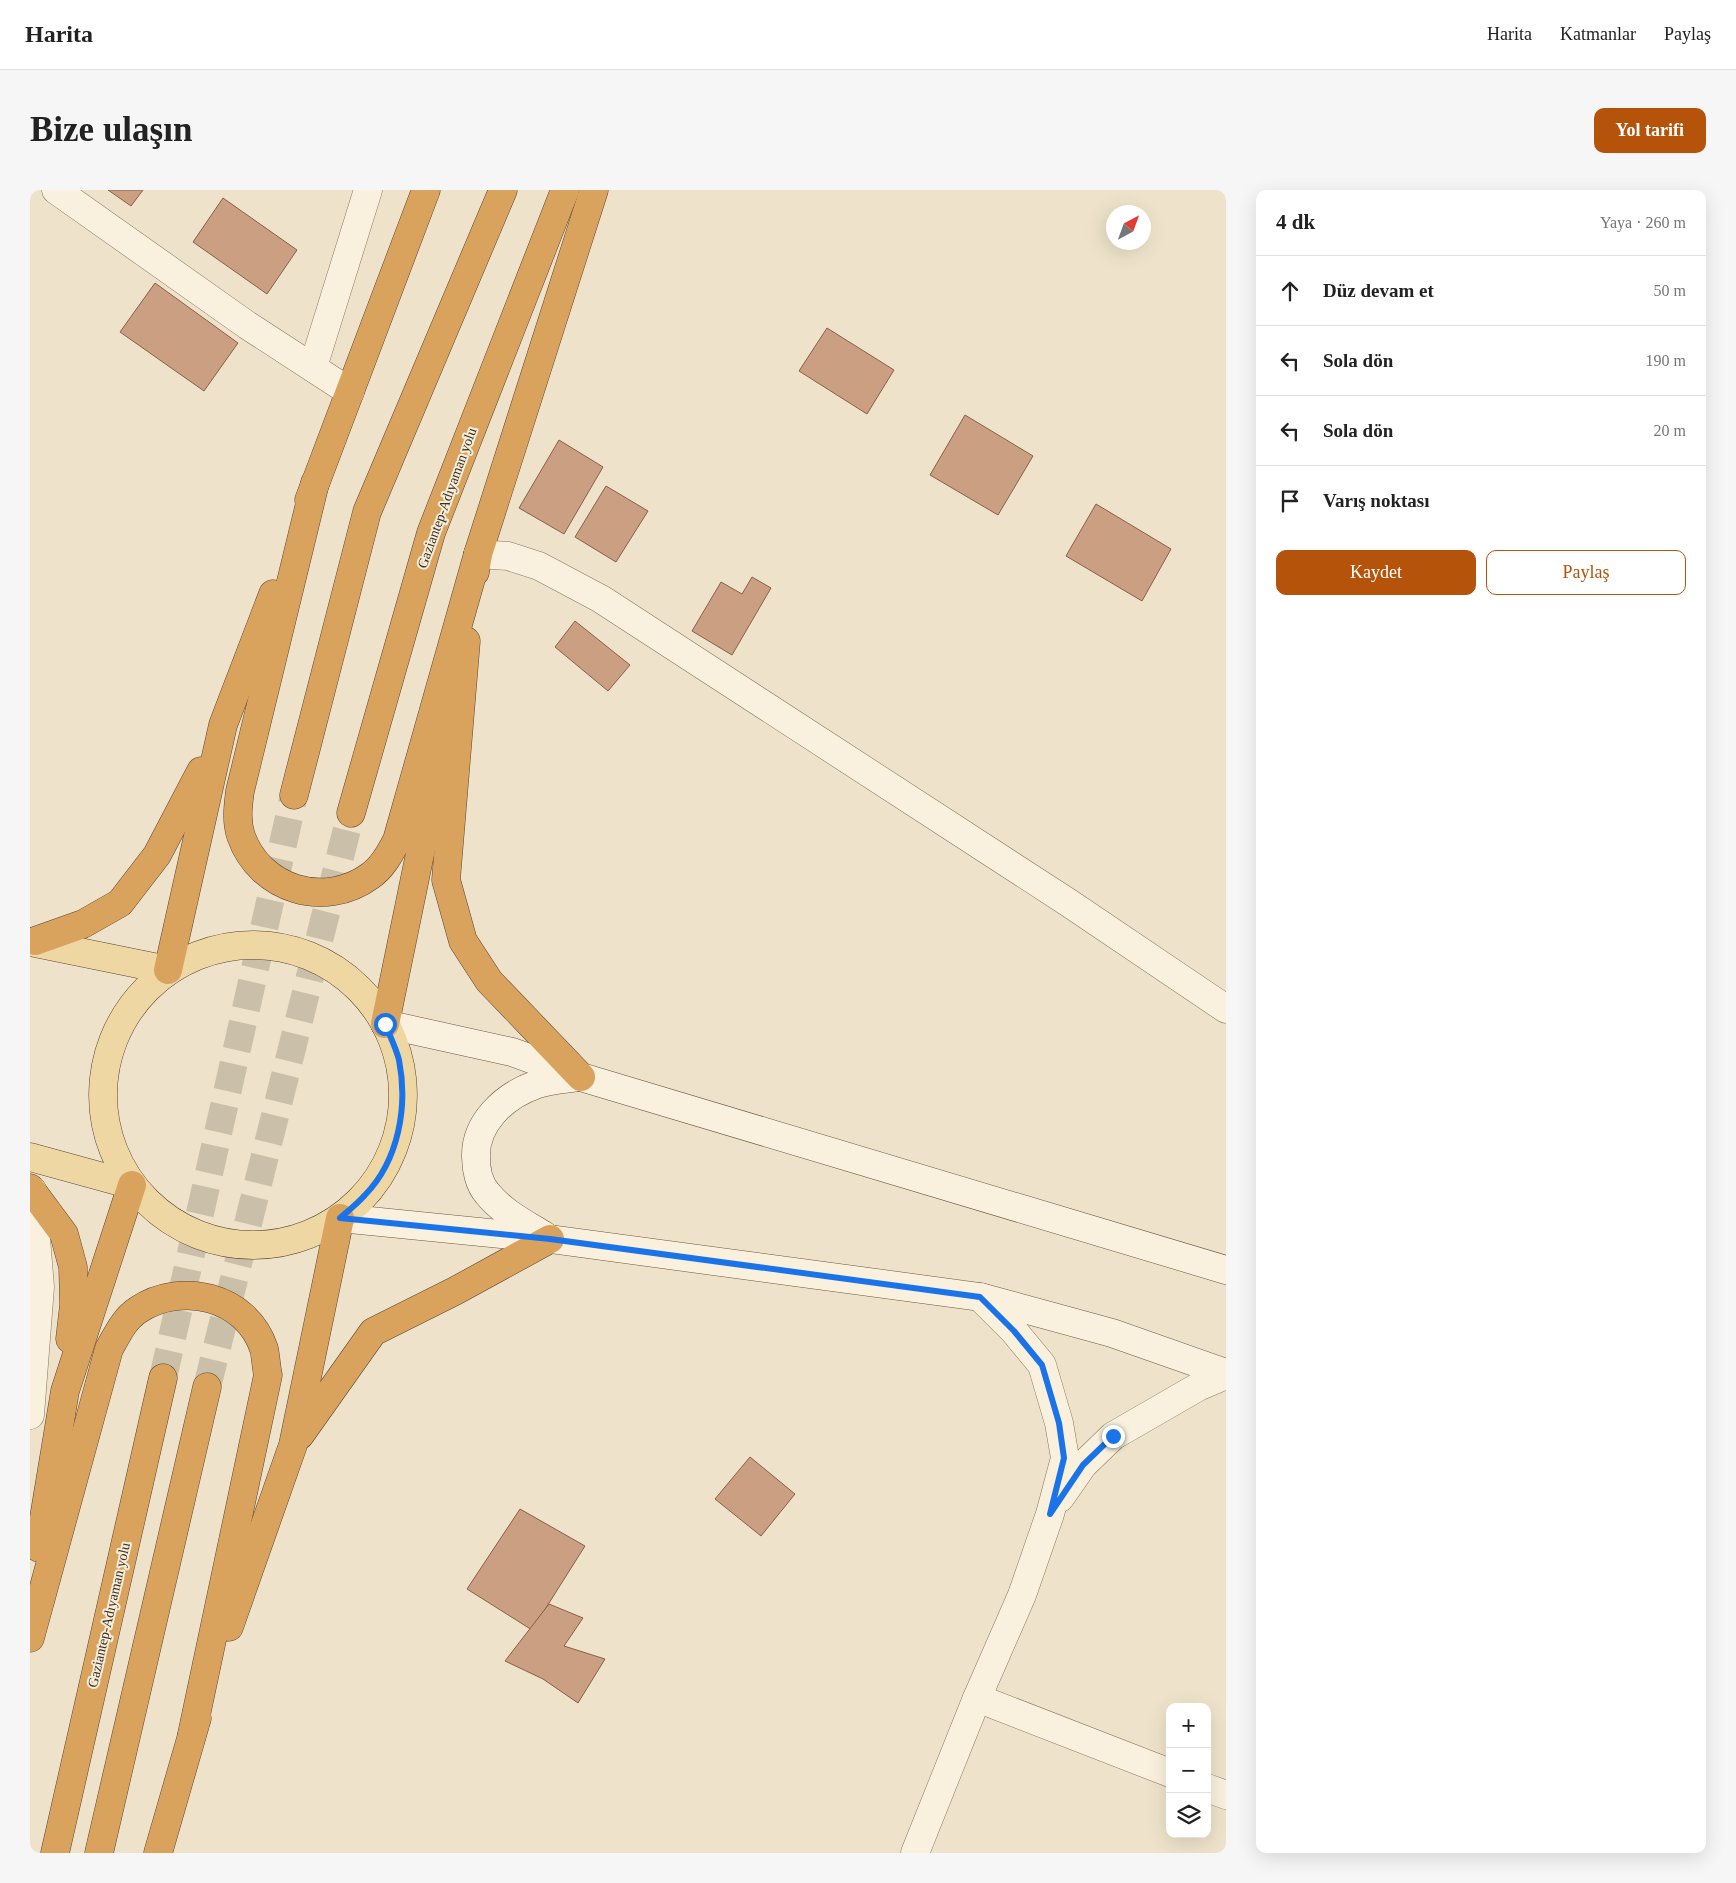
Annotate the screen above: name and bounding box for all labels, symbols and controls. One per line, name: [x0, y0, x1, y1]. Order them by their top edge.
text: Harita: [25, 21, 93, 47]
text: Harita: [1487, 24, 1532, 44]
text: Katmanlar: [1560, 24, 1636, 44]
text: Paylaş: [1664, 24, 1711, 44]
button: Yol tarifi: [1594, 108, 1706, 153]
text: Bize ulaşın: [30, 110, 192, 149]
north arrow: [1106, 205, 1151, 250]
text: 4 dk: [1276, 210, 1315, 234]
text: Yaya · 260 m: [1600, 214, 1686, 231]
icon: ahead: [1276, 277, 1304, 305]
text: Düz devam et: [1323, 280, 1434, 301]
text: 50 m: [1654, 282, 1686, 299]
icon: left: [1276, 347, 1304, 375]
text: Sola dön: [1323, 350, 1393, 371]
text: 190 m: [1646, 352, 1686, 369]
icon: left: [1276, 417, 1304, 445]
text: Sola dön: [1323, 420, 1393, 441]
text: 20 m: [1654, 422, 1686, 439]
street label: Gaziantep-Adıyaman yolu: [415, 426, 479, 570]
icon: arrive: [1276, 487, 1304, 515]
text: Varış noktası: [1323, 490, 1429, 511]
button: Kaydet: [1276, 550, 1476, 595]
button: Paylaş: [1486, 550, 1686, 595]
route start: [374, 1013, 397, 1036]
route end: [1102, 1425, 1125, 1448]
street label: Gaziantep-Adıyaman yolu: [85, 1541, 133, 1689]
map controls: [1166, 1703, 1211, 1838]
button: +: [1166, 1703, 1211, 1748]
button: −: [1166, 1748, 1211, 1793]
button: layers: [1166, 1793, 1211, 1838]

